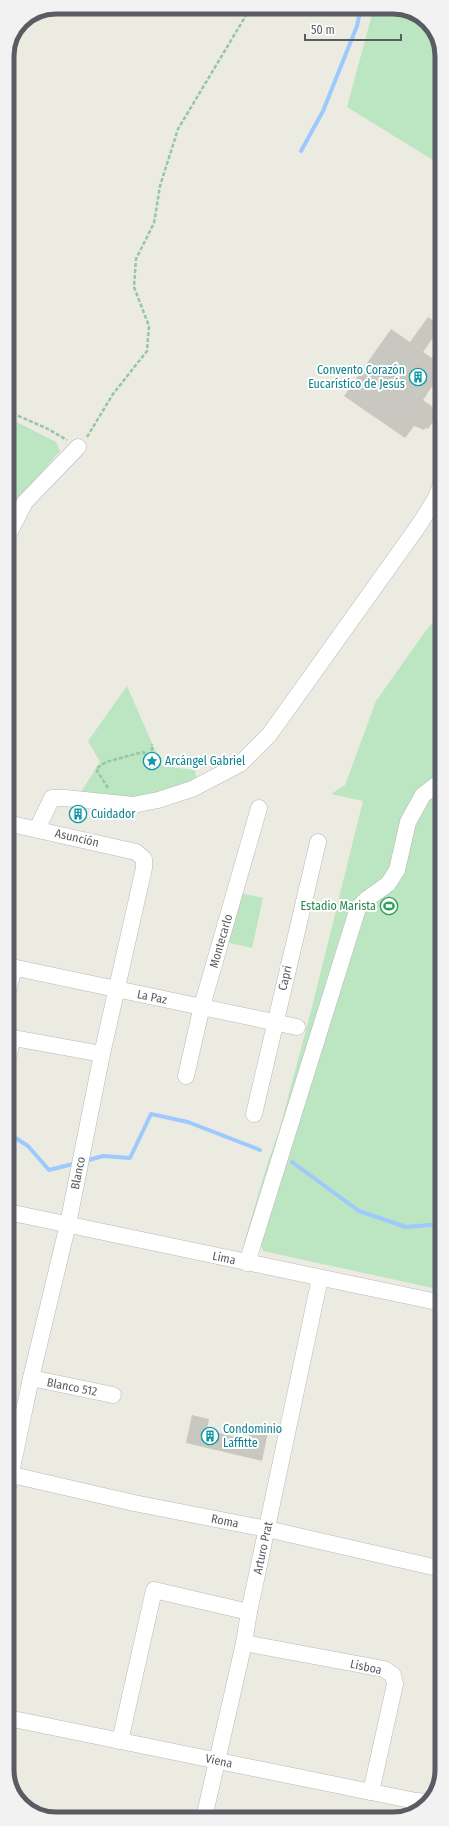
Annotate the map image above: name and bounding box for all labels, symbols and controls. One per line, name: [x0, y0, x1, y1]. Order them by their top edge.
scale bar: [305, 16, 401, 42]
text: 50 m: [311, 23, 335, 37]
place label: Convento Corazón Eucarístico de Jesús: [308, 363, 405, 391]
building icon: Convento Corazón Eucarístico de Jesús: [408, 367, 428, 387]
place icon: Arcángel Gabriel: [142, 751, 162, 771]
place label: Arcángel Gabriel: [165, 754, 245, 768]
building icon: Cuidador: [68, 804, 88, 824]
place label: Cuidador: [91, 807, 136, 821]
street label: Asunción: [54, 826, 100, 850]
sports icon: Estadio Marista: [379, 896, 399, 916]
place label: Estadio Marista: [301, 899, 376, 913]
street label: Montecarlo: [207, 912, 235, 970]
street label: Capri: [275, 964, 295, 992]
street label: La Paz: [136, 987, 168, 1007]
street label: Blanco: [68, 1155, 88, 1191]
street label: Lima: [211, 1249, 237, 1267]
street label: Blanco 512: [46, 1375, 98, 1399]
place label: Condominio Laffitte: [223, 1422, 282, 1450]
building icon: Condominio Laffitte: [200, 1426, 220, 1446]
street label: Roma: [210, 1511, 240, 1531]
street label: Arturo Prat: [251, 1520, 275, 1576]
street label: Lisboa: [349, 1657, 383, 1677]
street label: Viena: [204, 1751, 234, 1771]

